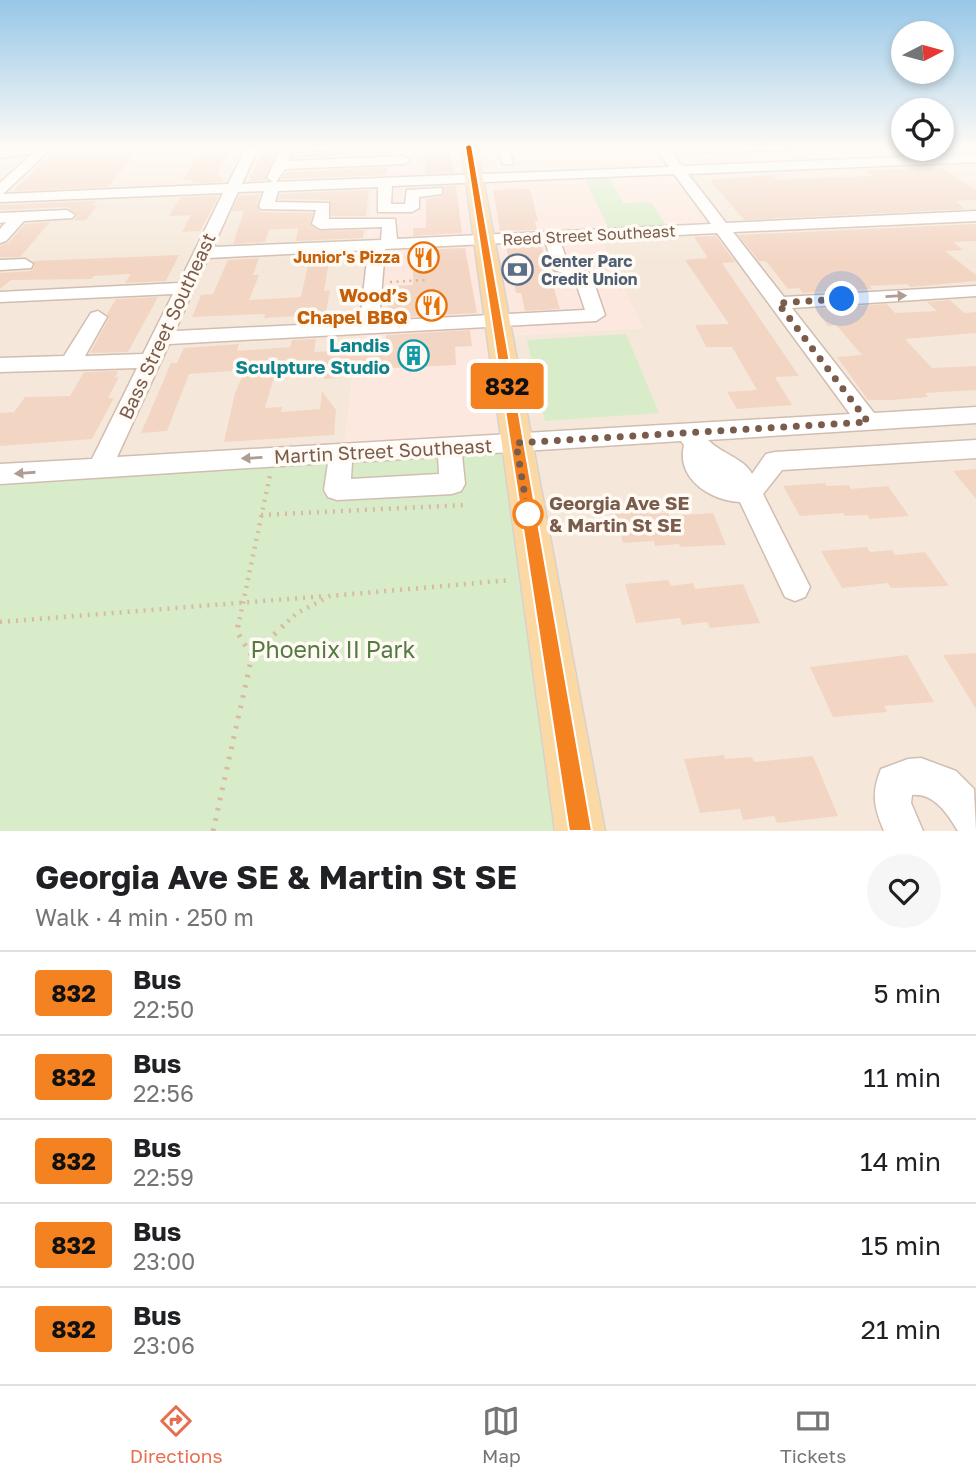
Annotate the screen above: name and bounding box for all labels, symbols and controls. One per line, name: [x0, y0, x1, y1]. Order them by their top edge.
north arrow: [891, 21, 954, 84]
map controls: [891, 21, 954, 161]
button: locate: [891, 98, 954, 161]
street label: Reed Street Southeast: [502, 220, 676, 250]
street label: Bass Street Southeast: [113, 229, 220, 423]
restaurant icon: Junior's Pizza: [406, 240, 440, 274]
place label: Junior's Pizza: [293, 247, 400, 267]
place label: Center Parc Credit Union: [541, 251, 637, 289]
bank icon: Center Parc Credit Union: [501, 253, 535, 287]
your location: [824, 281, 859, 316]
place label: Wood’s Chapel BBQ: [297, 283, 408, 328]
restaurant icon: Wood’s Chapel BBQ: [414, 289, 448, 323]
one-way arrow: [885, 290, 907, 301]
place label: Landis Sculpture Studio: [235, 333, 390, 378]
building icon: Landis Sculpture Studio: [396, 339, 430, 373]
line badge: 832: [467, 363, 547, 409]
text: 832: [485, 371, 529, 400]
street label: Martin Street Southeast: [273, 433, 493, 468]
one-way arrow: [241, 453, 263, 464]
one-way arrow: [14, 468, 36, 479]
place label: Georgia Ave SE & Martin St SE: [549, 491, 690, 536]
marker: Georgia Ave SE & Martin St SE: [513, 499, 543, 529]
park label: Phoenix II Park: [250, 635, 416, 663]
button: heart: [867, 854, 941, 928]
text: Georgia Ave SE & Martin St SE: [35, 857, 517, 896]
text: Walk · 4 min · 250 m: [35, 903, 254, 931]
text: Bus: [133, 964, 181, 995]
text: 832: [51, 978, 96, 1007]
text: 5 min: [873, 978, 941, 1009]
text: 22:50: [133, 995, 194, 1023]
text: Bus: [133, 1048, 181, 1079]
text: 832: [51, 1062, 96, 1091]
text: 11 min: [863, 1062, 941, 1093]
text: 22:56: [133, 1079, 194, 1107]
text: Bus: [133, 1132, 181, 1163]
text: 832: [51, 1146, 96, 1175]
text: 14 min: [860, 1146, 941, 1177]
text: 22:59: [133, 1163, 194, 1191]
text: Bus: [133, 1216, 181, 1247]
text: 832: [51, 1230, 96, 1259]
text: 15 min: [861, 1230, 941, 1261]
text: 23:00: [133, 1247, 195, 1275]
text: Bus: [133, 1300, 181, 1331]
text: 832: [51, 1314, 96, 1343]
text: 21 min: [861, 1314, 941, 1345]
text: 23:06: [133, 1331, 195, 1359]
tab: Directions: [130, 1402, 223, 1467]
tab: Map: [482, 1402, 521, 1467]
tab: Tickets: [780, 1402, 846, 1467]

